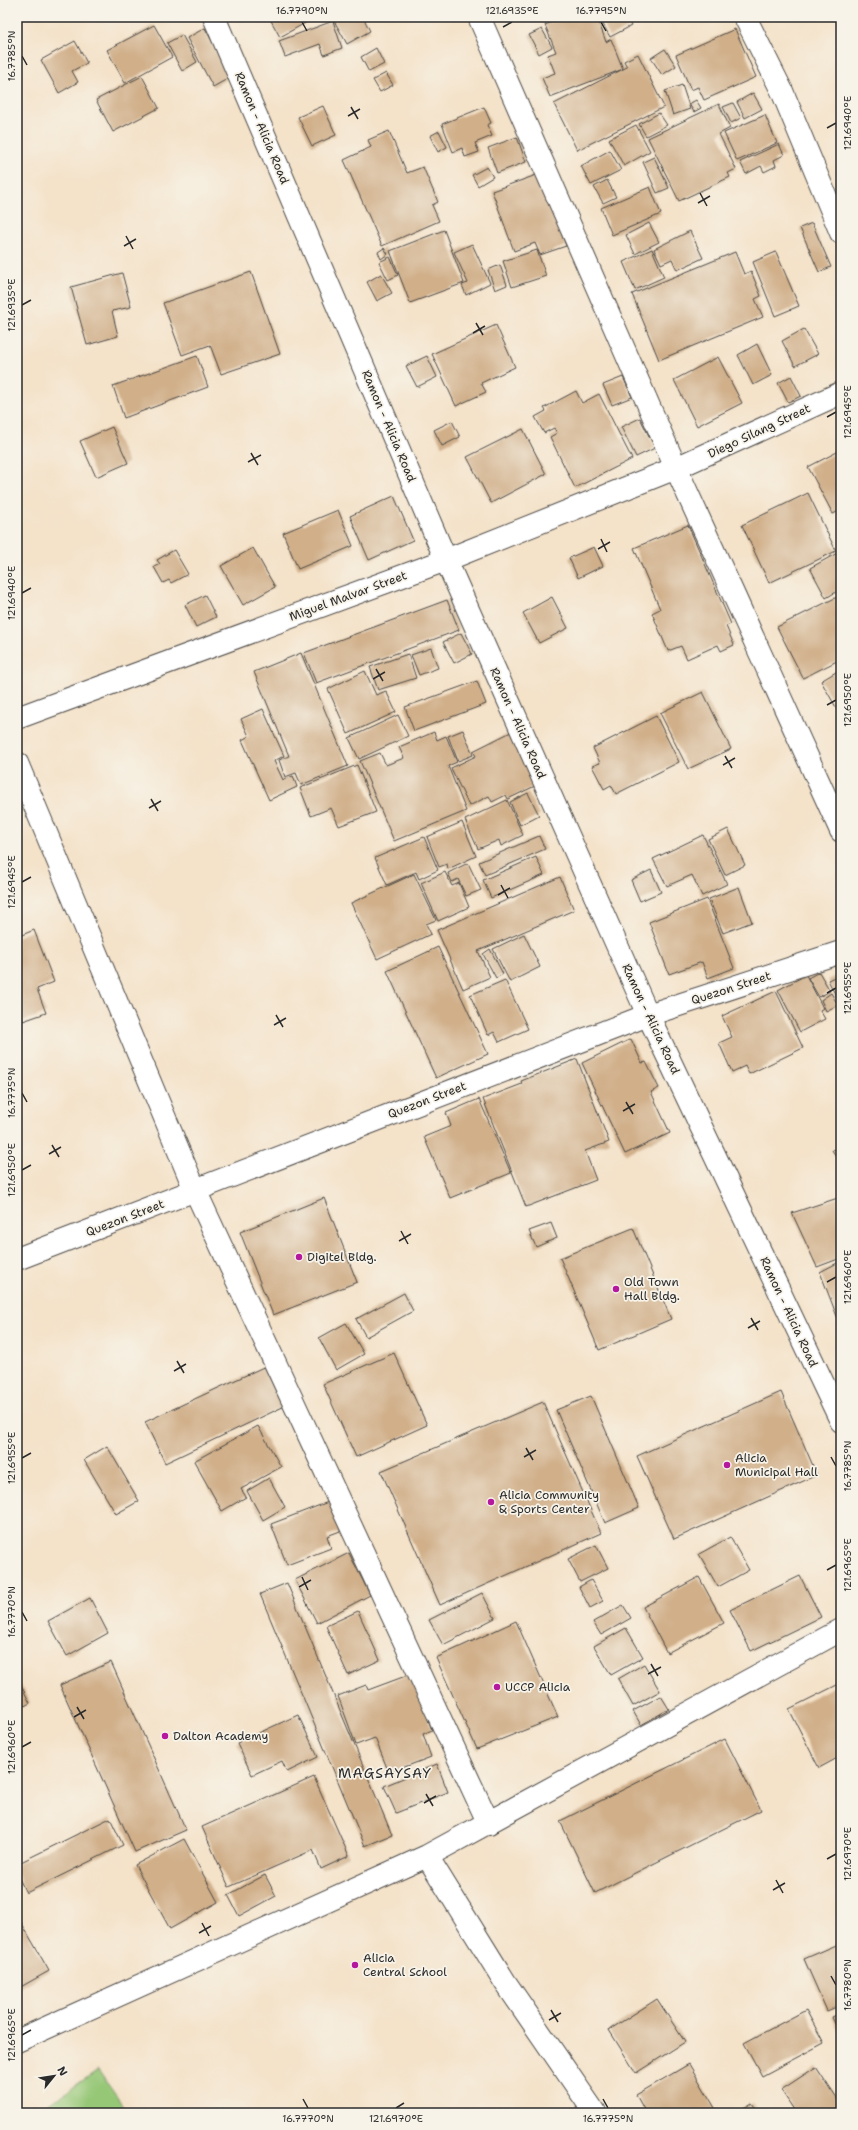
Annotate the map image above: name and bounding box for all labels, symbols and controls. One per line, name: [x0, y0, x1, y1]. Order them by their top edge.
text: 16.7790°N: [276, 4, 328, 17]
text: 121.6935°E: [485, 4, 539, 17]
text: 16.7795°N: [575, 4, 627, 17]
text: 16.7785°N: [5, 31, 18, 81]
street label: Ramon - Alicia Road: [231, 69, 293, 187]
text: 121.6940°E: [841, 96, 854, 150]
text: 121.6935°E: [5, 278, 18, 332]
street label: Ramon - Alicia Road: [358, 367, 420, 485]
text: 121.6945°E: [841, 385, 854, 439]
street label: Diego Silang Street: [705, 400, 813, 462]
text: 121.6940°E: [5, 566, 18, 620]
street label: Miguel Malvar Street: [287, 567, 409, 625]
street label: Ramon - Alicia Road: [486, 665, 550, 782]
text: 121.6950°E: [841, 673, 854, 727]
text: 121.6945°E: [5, 855, 18, 909]
street label: Ramon - Alicia Road: [618, 961, 684, 1077]
text: 121.6955°E: [841, 962, 854, 1014]
street label: Quezon Street: [689, 968, 773, 1008]
text: 16.7775°N: [5, 1068, 18, 1118]
street label: Quezon Street: [385, 1078, 469, 1122]
text: 121.6950°E: [5, 1143, 18, 1197]
street label: Quezon Street: [83, 1196, 167, 1240]
place label: Digitel Bldg.: [307, 1249, 377, 1265]
text: 121.6960°E: [841, 1250, 854, 1304]
marker: Digitel Bldg.: [294, 1252, 304, 1262]
street label: Ramon - Alicia Road: [756, 1254, 822, 1370]
place label: Old Town Hall Bldg.: [624, 1274, 680, 1304]
marker: Old Town Hall Bldg.: [611, 1284, 621, 1294]
text: 121.6955°E: [5, 1432, 18, 1484]
text: 16.7785°N: [841, 1441, 854, 1491]
place label: Alicia Municipal Hall: [735, 1450, 818, 1480]
marker: Alicia Municipal Hall: [722, 1460, 732, 1470]
place label: Alicia Community & Sports Center: [499, 1487, 599, 1517]
marker: Alicia Community & Sports Center: [486, 1497, 496, 1507]
text: 121.6965°E: [841, 1538, 854, 1592]
text: 16.7770°N: [5, 1586, 18, 1638]
place label: UCCP Alicia: [505, 1679, 571, 1695]
marker: UCCP Alicia: [492, 1682, 502, 1692]
text: 121.6960°E: [5, 1720, 18, 1774]
place label: Dalton Academy: [173, 1728, 268, 1744]
marker: Dalton Academy: [160, 1731, 170, 1741]
district label: MAGSAYSAY: [338, 1764, 432, 1782]
text: 121.6970°E: [841, 1827, 854, 1881]
place label: Alicia Central School: [363, 1950, 447, 1980]
text: 16.7780°N: [841, 1959, 854, 2011]
marker: Alicia Central School: [350, 1960, 360, 1970]
text: 121.6965°E: [5, 2008, 18, 2062]
north arrow: [34, 2056, 74, 2096]
text: N: [54, 2064, 71, 2079]
text: 16.7770°N: [282, 2112, 334, 2125]
text: 121.6970°E: [369, 2112, 423, 2125]
text: 16.7775°N: [583, 2112, 633, 2125]

